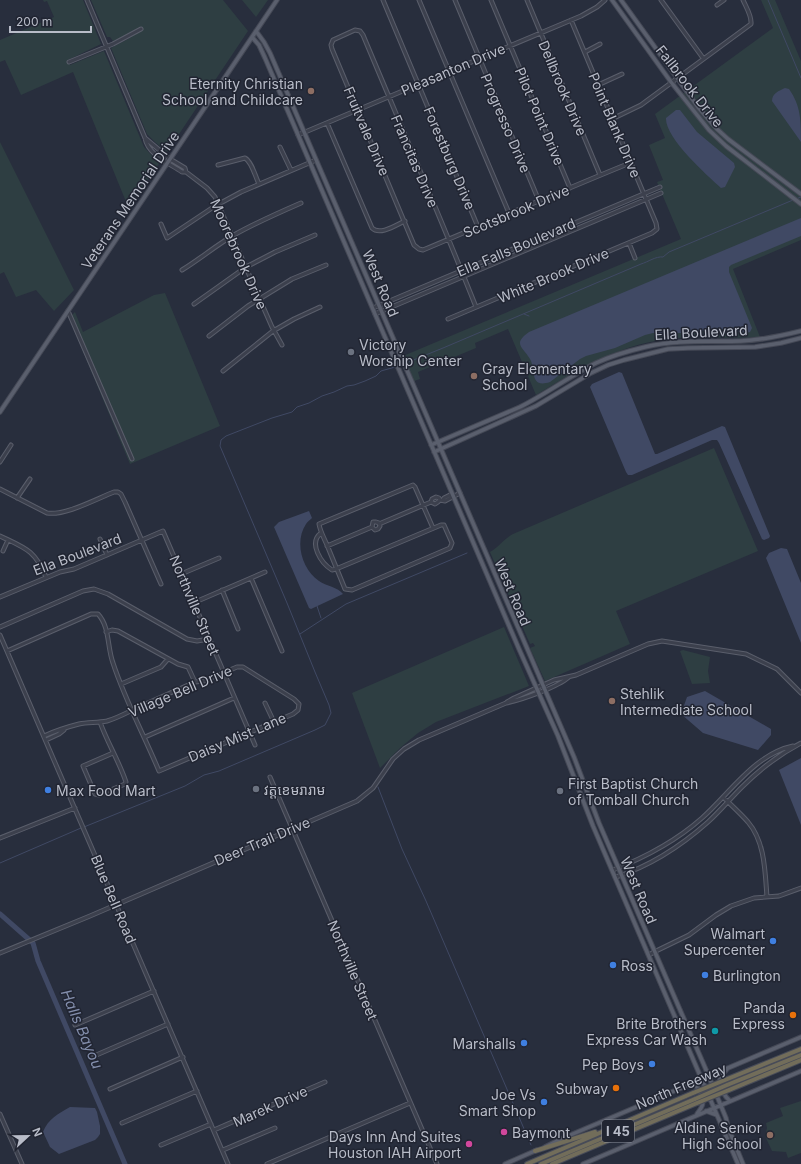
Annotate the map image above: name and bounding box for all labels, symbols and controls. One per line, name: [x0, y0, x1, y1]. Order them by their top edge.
scale bar: [10, 8, 91, 34]
text: 200 m: [16, 14, 52, 29]
street label: Dellbrook Drive: [535, 38, 591, 138]
street label: Pleasanton Drive: [398, 39, 508, 99]
street label: Fallbrook Drive: [653, 42, 727, 130]
street label: Pilot Point Drive: [512, 64, 568, 168]
street label: Point Blank Drive: [585, 70, 645, 180]
street label: Progresso Drive: [477, 71, 535, 175]
place label: Eternity Christian School and Childcare: [162, 75, 303, 108]
street label: Fruitvale Drive: [341, 84, 393, 178]
marker: Eternity Christian School and Childcare: [306, 86, 316, 96]
street label: Forestburg Drive: [421, 104, 479, 212]
street label: Francitas Drive: [388, 112, 442, 210]
street label: Veterans Memorial Drive: [77, 128, 183, 272]
street label: Scotsbrook Drive: [460, 181, 572, 241]
street label: Moorebrook Drive: [207, 196, 271, 312]
street label: Ella Falls Boulevard: [454, 214, 578, 280]
street label: White Brook Drive: [495, 244, 611, 306]
street label: West Road: [359, 247, 403, 319]
street label: Ella Boulevard: [654, 321, 748, 343]
place label: Victory Worship Center: [359, 336, 462, 369]
marker: Victory Worship Center: [346, 347, 356, 357]
place label: Gray Elementary School: [482, 360, 592, 393]
marker: Gray Elementary School: [469, 371, 479, 381]
street label: Ella Boulevard: [30, 529, 124, 579]
street label: Northville Street: [166, 553, 224, 658]
street label: West Road: [491, 556, 535, 628]
street label: Village Bell Drive: [126, 661, 234, 721]
place label: Stehlik Intermediate School: [620, 685, 752, 718]
marker: Stehlik Intermediate School: [607, 696, 617, 706]
street label: Daisy Mist Lane: [185, 709, 289, 765]
place label: First Baptist Church of Tomball Church: [568, 775, 698, 808]
place label: វត្តខេមរារាម: [264, 781, 325, 799]
place label: Max Food Mart: [56, 782, 156, 799]
marker: វត្តខេមរារាម: [251, 784, 261, 794]
marker: Max Food Mart: [43, 785, 53, 795]
marker: First Baptist Church of Tomball Church: [555, 786, 565, 796]
street label: Deer Trail Drive: [212, 813, 312, 869]
street label: Blue Bell Road: [88, 852, 140, 946]
street label: West Road: [617, 854, 661, 926]
street label: Northville Street: [324, 918, 382, 1023]
place label: Walmart Supercenter: [684, 925, 765, 958]
marker: Walmart Supercenter: [768, 936, 778, 946]
place label: Ross: [621, 957, 653, 974]
marker: Ross: [608, 960, 618, 970]
place label: Burlington: [713, 967, 781, 984]
marker: Burlington: [700, 970, 710, 980]
water label: Halls Bayou: [57, 986, 107, 1072]
place label: Panda Express: [732, 999, 785, 1032]
marker: Panda Express: [788, 1010, 798, 1020]
place label: Brite Brothers Express Car Wash: [587, 1015, 707, 1048]
marker: Brite Brothers Express Car Wash: [710, 1026, 720, 1036]
place label: Marshalls: [453, 1035, 516, 1052]
marker: Marshalls: [519, 1038, 529, 1048]
place label: Pep Boys: [582, 1056, 644, 1073]
street label: North Freeway: [633, 1059, 729, 1113]
marker: Pep Boys: [647, 1059, 657, 1069]
place label: Subway: [555, 1080, 608, 1097]
street label: Marek Drive: [230, 1082, 310, 1130]
marker: Subway: [611, 1083, 621, 1093]
place label: Joe Vs Smart Shop: [459, 1086, 536, 1119]
marker: Joe Vs Smart Shop: [539, 1097, 549, 1107]
north arrow: [8, 1116, 48, 1156]
place label: Aldine Senior High School: [674, 1119, 762, 1152]
road number: I 45: [602, 1120, 634, 1142]
place label: Baymont: [512, 1124, 571, 1141]
text: N: [29, 1126, 45, 1139]
marker: Baymont: [499, 1127, 509, 1137]
place label: Days Inn And Suites Houston IAH Airport: [328, 1128, 461, 1161]
marker: Aldine Senior High School: [765, 1130, 775, 1140]
marker: Days Inn And Suites Houston IAH Airport: [464, 1139, 474, 1149]

